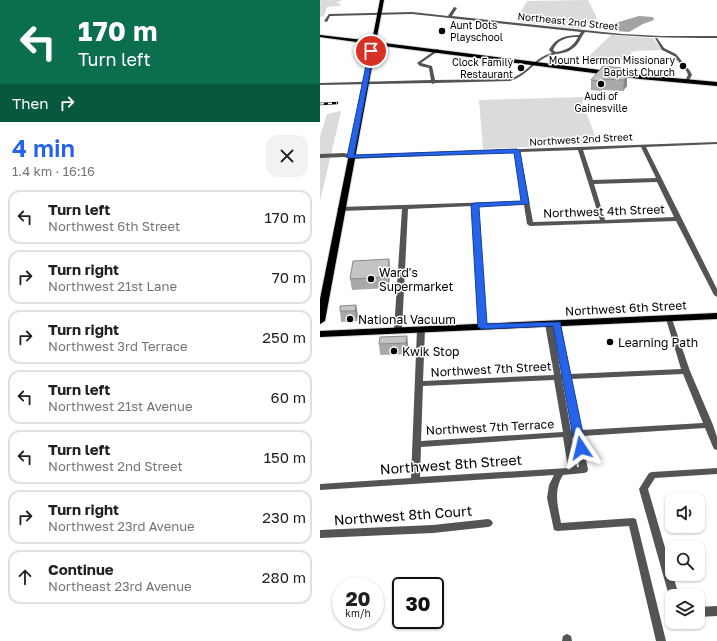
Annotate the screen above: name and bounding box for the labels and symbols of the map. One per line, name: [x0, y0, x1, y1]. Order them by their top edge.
street label: Northeast 2nd Street: [517, 10, 619, 32]
place label: Aunt Dots Playschool: [450, 19, 503, 43]
marker: Aunt Dots Playschool: [437, 26, 447, 36]
pin: [354, 34, 388, 68]
place label: Mount Hermon Missionary Baptist Church: [549, 54, 675, 78]
place label: Clock Family Restaurant: [452, 56, 513, 80]
marker: Mount Hermon Missionary Baptist Church: [678, 61, 688, 71]
marker: Clock Family Restaurant: [516, 63, 526, 73]
marker: Audi of Gainesville: [596, 79, 606, 89]
place label: Audi of Gainesville: [574, 90, 628, 114]
street label: Northwest 2nd Street: [529, 130, 633, 148]
street label: Northwest 4th Street: [543, 201, 665, 221]
place label: Ward's Supermarket: [379, 265, 454, 294]
marker: Ward's Supermarket: [366, 274, 376, 284]
street label: Northwest 6th Street: [565, 297, 687, 319]
place label: National Vacuum: [358, 312, 456, 327]
marker: National Vacuum: [345, 314, 355, 324]
place label: Learning Path: [618, 335, 698, 350]
marker: Learning Path: [605, 337, 615, 347]
place label: Kwik Stop: [402, 344, 459, 359]
marker: Kwik Stop: [389, 346, 399, 356]
street label: Northwest 7th Street: [430, 358, 552, 380]
street label: Northwest 7th Terrace: [425, 416, 555, 438]
position arrow: [560, 427, 602, 469]
street label: Northwest 8th Street: [379, 451, 523, 477]
street label: Northwest 8th Court: [333, 502, 473, 528]
speed limit sign: 30: [392, 577, 444, 629]

